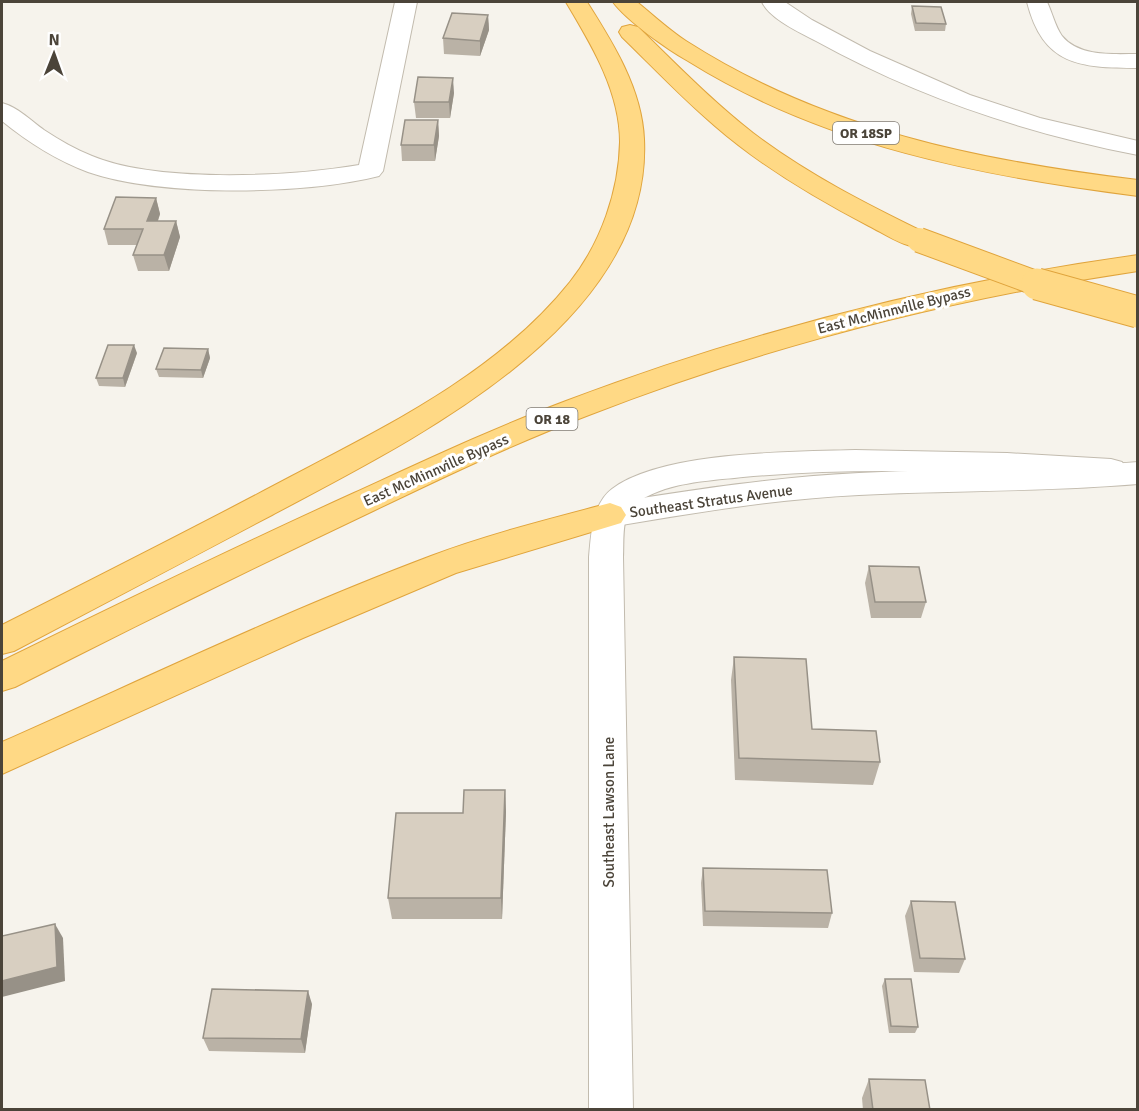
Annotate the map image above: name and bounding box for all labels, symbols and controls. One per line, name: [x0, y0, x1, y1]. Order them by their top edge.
north arrow: [24, 24, 84, 84]
text: N: [49, 30, 60, 50]
road number: OR 18SP: [833, 122, 899, 144]
street label: East McMinnville Bypass: [816, 282, 973, 338]
road number: OR 18: [526, 408, 578, 430]
street label: East McMinnville Bypass: [361, 430, 512, 510]
street label: Southeast Stratus Avenue: [628, 481, 794, 521]
street label: Southeast Lawson Lane: [600, 737, 618, 887]

